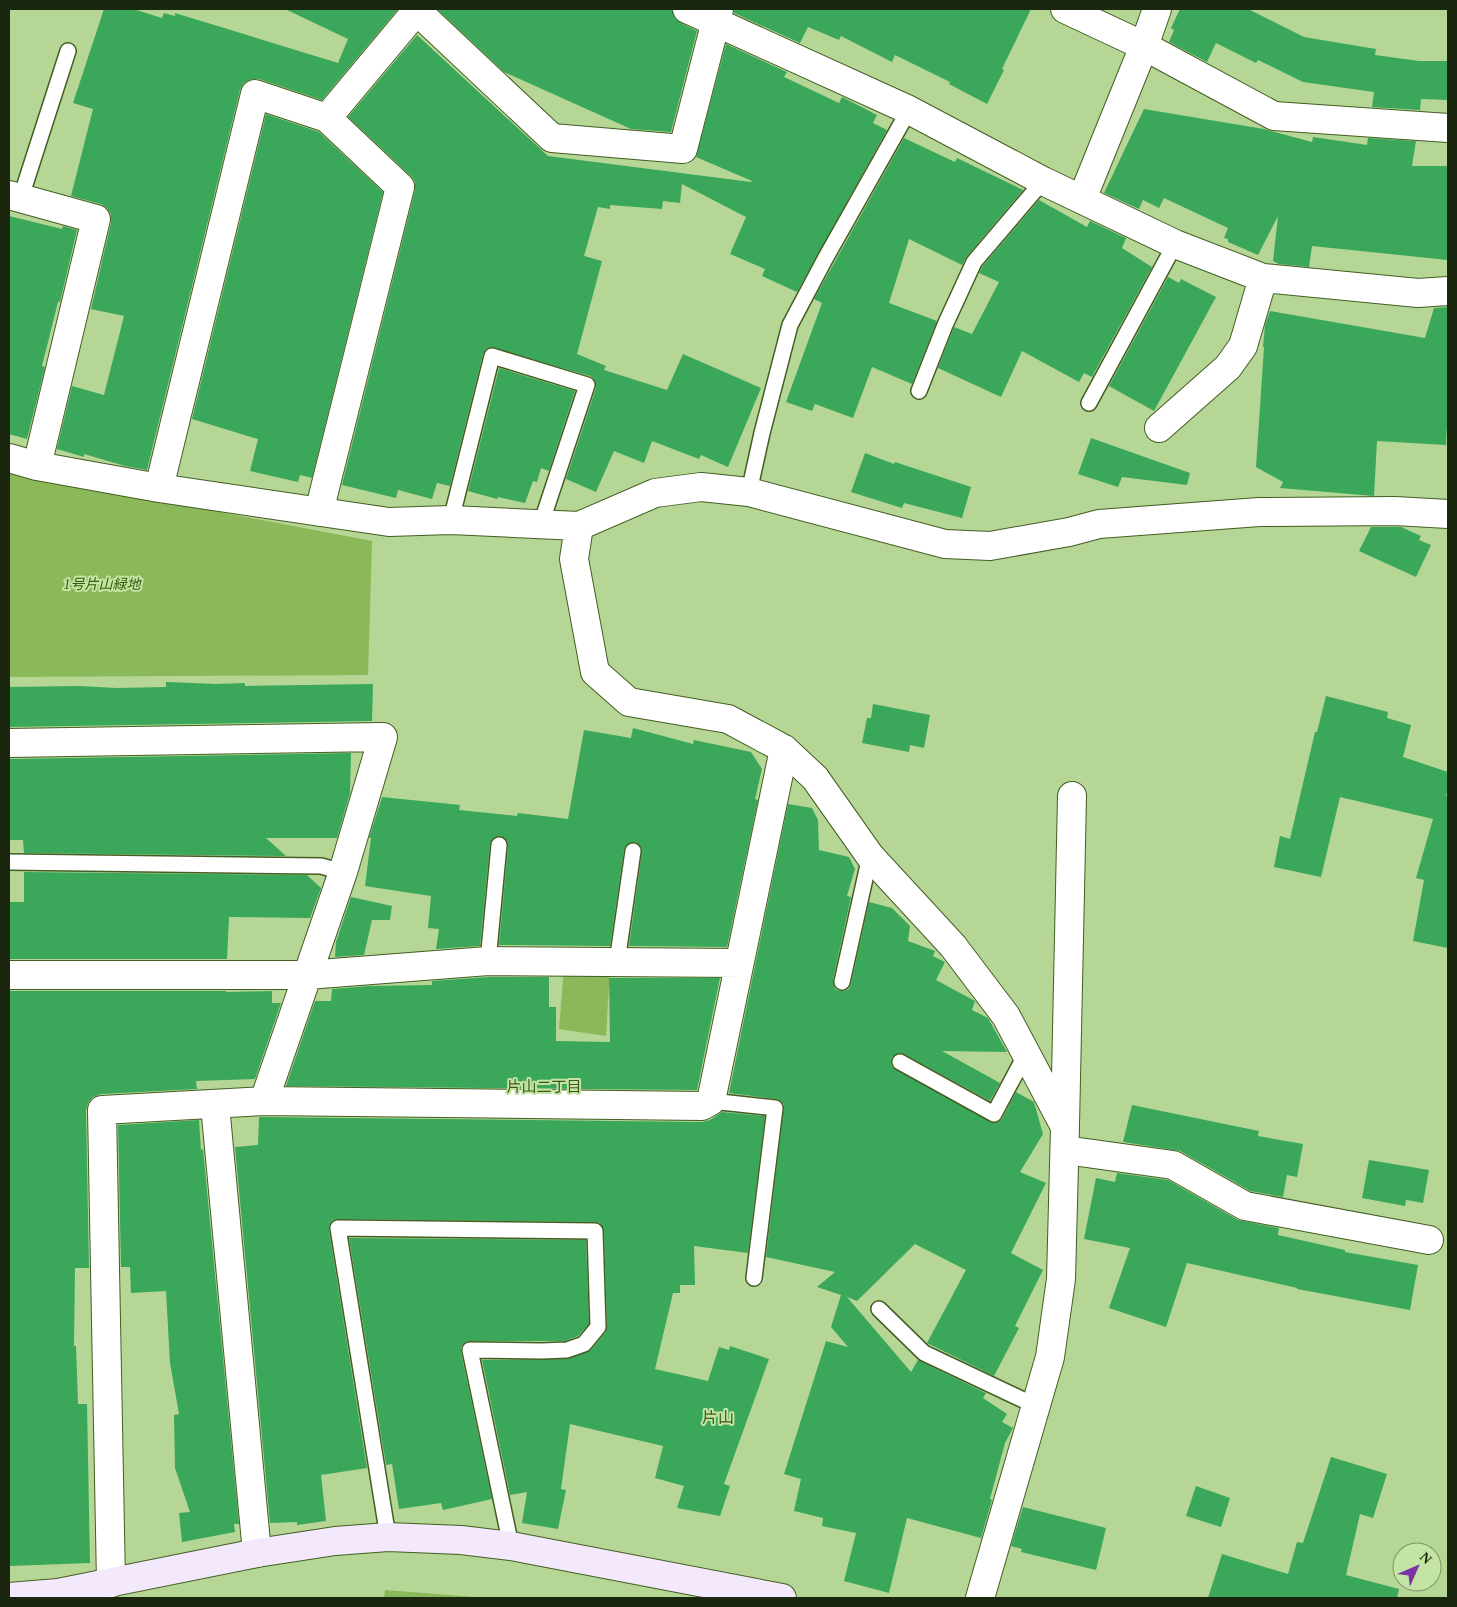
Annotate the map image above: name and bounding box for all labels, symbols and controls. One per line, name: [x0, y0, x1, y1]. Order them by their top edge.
park label: 1号片山緑地: [64, 577, 142, 592]
district label: 片山二丁目: [506, 1079, 582, 1095]
district label: 片山: [702, 1409, 734, 1426]
north arrow: [1392, 1542, 1442, 1592]
text: N: [1417, 1549, 1435, 1567]

